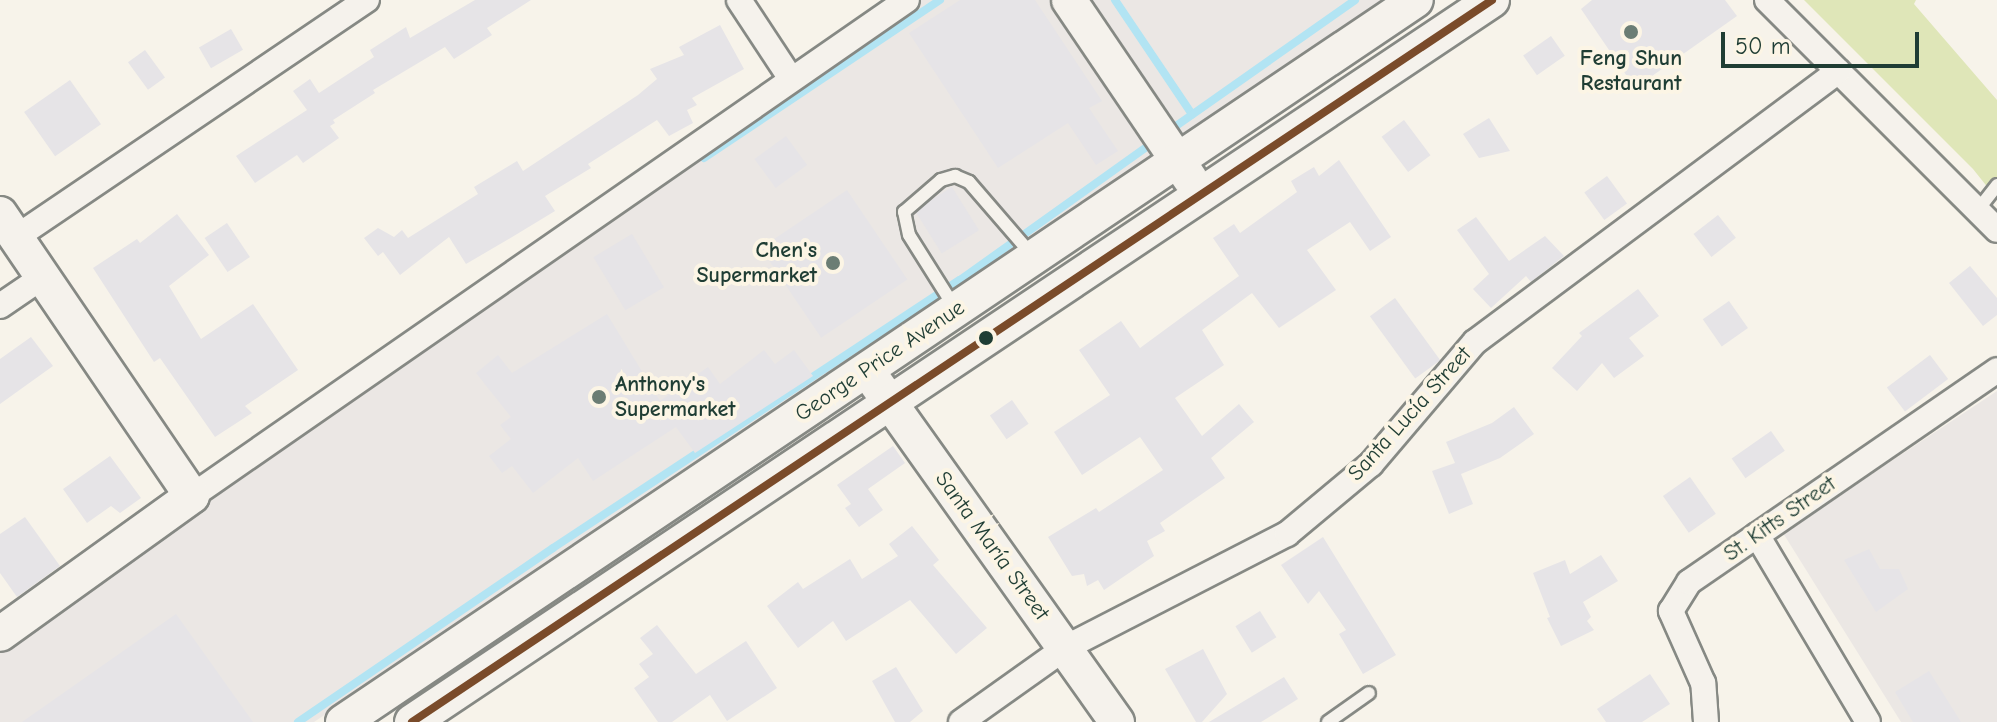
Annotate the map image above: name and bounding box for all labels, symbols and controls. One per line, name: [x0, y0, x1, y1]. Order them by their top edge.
scale bar: [1725, 16, 1923, 66]
marker: Feng Shun Restaurant: [1622, 23, 1640, 41]
text: 50 m: [1735, 32, 1791, 60]
place label: Feng Shun Restaurant: [1580, 45, 1682, 96]
place label: Chen's Supermarket: [697, 237, 817, 288]
marker: Chen's Supermarket: [824, 254, 842, 272]
street label: George Price Avenue: [790, 295, 970, 427]
unlabelled marker: [978, 330, 994, 346]
street label: Santa Lucía Street: [1343, 341, 1477, 487]
place label: Anthony's Supermarket: [615, 371, 735, 422]
marker: Anthony's Supermarket: [590, 388, 608, 406]
street label: Santa María Street: [929, 467, 1055, 625]
street label: St. Kitts Street: [1719, 471, 1841, 567]

